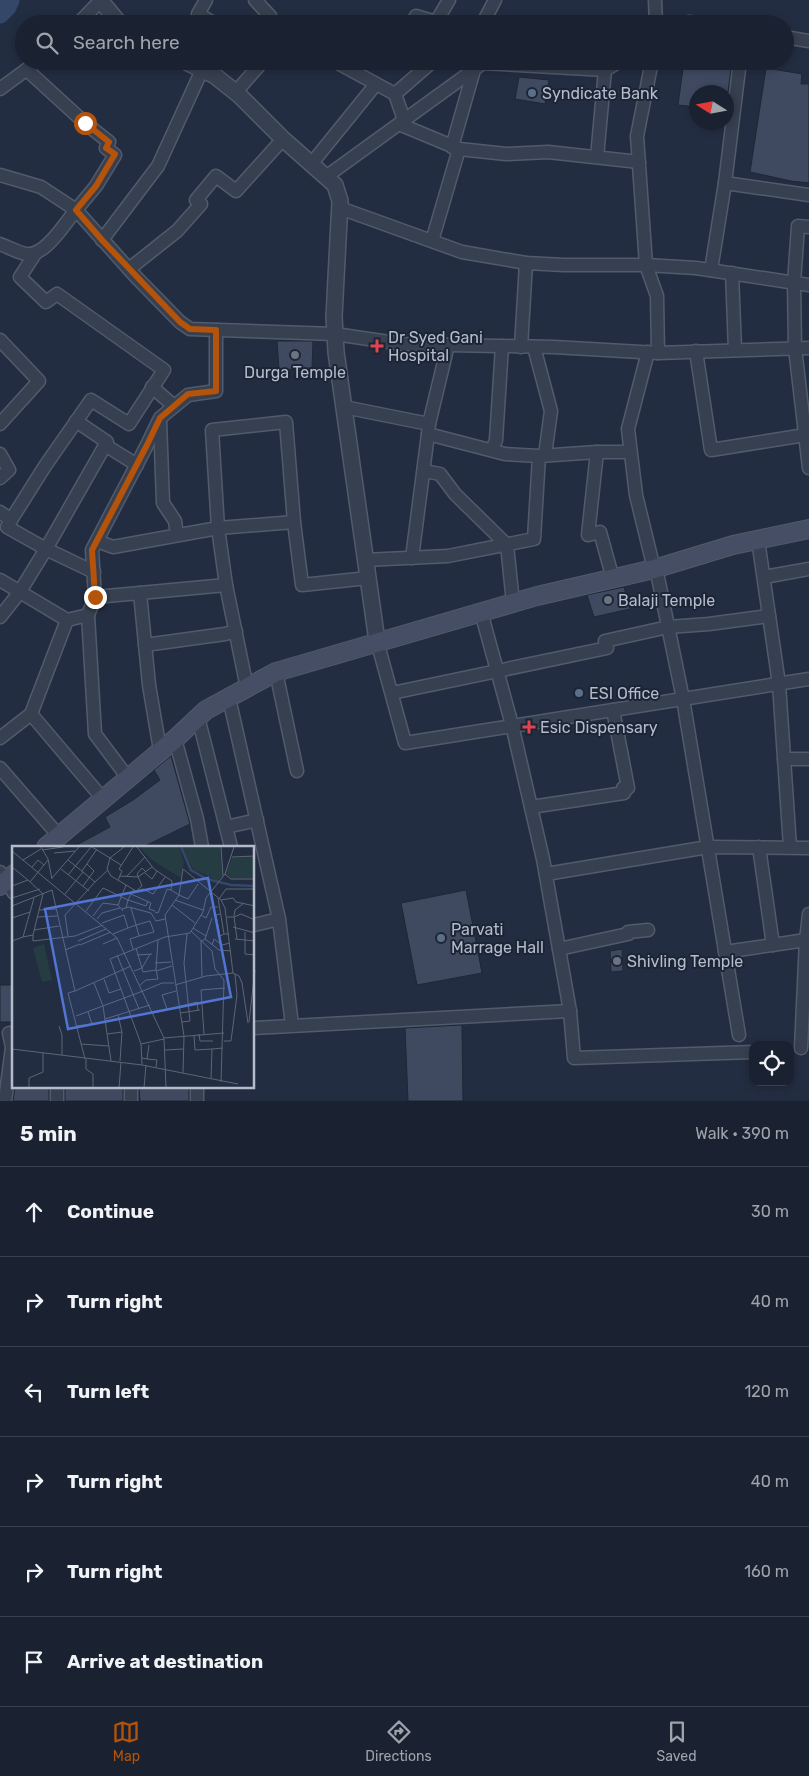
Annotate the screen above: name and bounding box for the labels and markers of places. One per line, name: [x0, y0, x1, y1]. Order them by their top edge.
place label: Syndicate Bank: [542, 84, 659, 103]
marker: Syndicate Bank: [526, 87, 538, 99]
place label: Dr Syed Gani Hospital: [388, 328, 483, 365]
marker: Dr Syed Gani Hospital: [370, 339, 384, 353]
marker: Durga Temple: [289, 349, 301, 361]
place label: Durga Temple: [244, 363, 346, 382]
place label: Balaji Temple: [618, 591, 715, 610]
marker: Balaji Temple: [602, 594, 614, 606]
place label: ESI Office: [589, 684, 659, 703]
marker: ESI Office: [573, 687, 585, 699]
place label: Esic Dispensary: [540, 718, 658, 737]
marker: Esic Dispensary: [522, 720, 536, 734]
place label: Parvati Marrage Hall: [451, 920, 544, 957]
marker: Parvati Marrage Hall: [435, 932, 447, 944]
place label: Shivling Temple: [627, 952, 743, 971]
marker: Shivling Temple: [611, 955, 623, 967]

